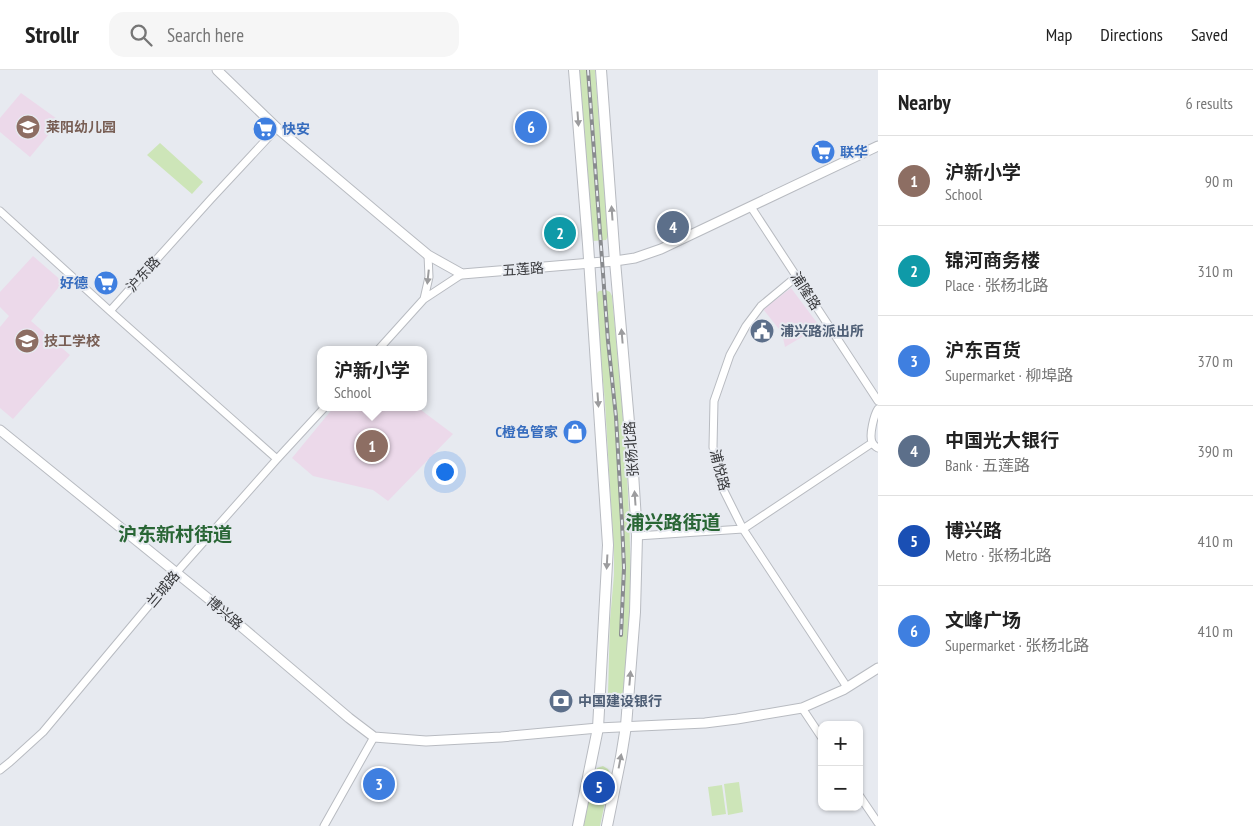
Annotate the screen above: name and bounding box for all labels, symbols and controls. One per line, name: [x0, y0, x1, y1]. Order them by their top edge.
search box: [109, 12, 459, 57]
text: Strollr: [25, 19, 79, 50]
icon: search: [127, 21, 155, 49]
text: Search here: [167, 23, 244, 47]
text: Map: [1046, 23, 1072, 46]
text: Directions: [1100, 23, 1163, 46]
text: Saved: [1191, 23, 1228, 46]
text: Nearby: [898, 89, 951, 116]
text: 6 results: [1186, 93, 1233, 113]
pin: 6: [515, 108, 547, 146]
one-way arrow: [574, 111, 582, 127]
school or university icon: 莱阳幼儿园: [15, 114, 41, 140]
supermarket icon: 快安: [252, 116, 278, 142]
place label: 莱阳幼儿园: [46, 118, 116, 136]
place label: 快安: [282, 120, 310, 138]
supermarket icon: 联华: [810, 139, 836, 165]
place label: 联华: [840, 143, 868, 161]
text: 沪新小学: [945, 160, 1021, 184]
text: 1: [910, 171, 918, 191]
text: 90 m: [1205, 171, 1233, 191]
text: School: [945, 184, 982, 204]
one-way arrow: [607, 204, 615, 220]
pin: 4: [657, 208, 689, 246]
pin: 2: [544, 214, 576, 252]
text: 锦河商务楼: [945, 248, 1040, 272]
street label: 沪东路: [122, 252, 164, 296]
street label: 五莲路: [501, 259, 545, 279]
text: 2: [910, 261, 918, 281]
text: 310 m: [1198, 261, 1233, 281]
street label: 浦隆路: [787, 268, 825, 314]
one-way arrow: [424, 269, 432, 285]
supermarket icon: 好德: [93, 270, 119, 296]
place label: 好德: [60, 274, 88, 292]
text: Place · 张杨北路: [945, 275, 1049, 295]
public building icon: 浦兴路派出所: [749, 318, 775, 344]
place label: 浦兴路派出所: [780, 322, 864, 340]
school or university icon: 技工学校: [14, 328, 40, 354]
one-way arrow: [618, 328, 626, 344]
place label: 技工学校: [44, 332, 100, 350]
text: 沪东百货: [945, 338, 1021, 362]
popup: [317, 346, 427, 411]
text: 3: [910, 351, 918, 371]
text: 370 m: [1198, 351, 1233, 371]
text: 沪新小学: [334, 358, 410, 382]
text: Supermarket · 柳埠路: [945, 365, 1073, 385]
text: School: [334, 382, 371, 402]
one-way arrow: [594, 392, 602, 408]
shop icon: C橙色管家: [562, 419, 588, 445]
street label: 张杨北路: [620, 420, 642, 478]
place label: C橙色管家: [496, 423, 558, 441]
pin: 1: [356, 427, 388, 465]
text: 中国光大银行: [945, 428, 1059, 452]
text: 4: [910, 441, 918, 461]
text: 390 m: [1198, 441, 1233, 461]
street label: 浦悦路: [706, 447, 734, 493]
text: Bank · 五莲路: [945, 455, 1030, 475]
your location: [432, 459, 458, 485]
one-way arrow: [630, 490, 638, 506]
district label: 浦兴路街道: [625, 510, 721, 534]
text: 博兴路: [945, 518, 1002, 542]
district label: 沪东新村街道: [118, 522, 232, 546]
text: 5: [910, 531, 918, 551]
text: 410 m: [1198, 531, 1233, 551]
text: Metro · 张杨北路: [945, 545, 1052, 565]
one-way arrow: [602, 554, 610, 570]
street label: 兰城路: [143, 567, 183, 611]
street label: 博兴路: [203, 592, 247, 634]
text: 文峰广场: [945, 608, 1021, 632]
text: 6: [910, 621, 918, 641]
text: 410 m: [1198, 621, 1233, 641]
text: Supermarket · 张杨北路: [945, 635, 1089, 655]
one-way arrow: [626, 669, 634, 685]
bank icon: 中国建设银行: [548, 688, 574, 714]
place label: 中国建设银行: [578, 692, 662, 710]
map controls: [818, 721, 863, 811]
button: +: [818, 721, 863, 766]
one-way arrow: [617, 753, 625, 769]
pin: 3: [363, 765, 395, 803]
button: −: [818, 766, 863, 811]
pin: 5: [583, 768, 615, 806]

